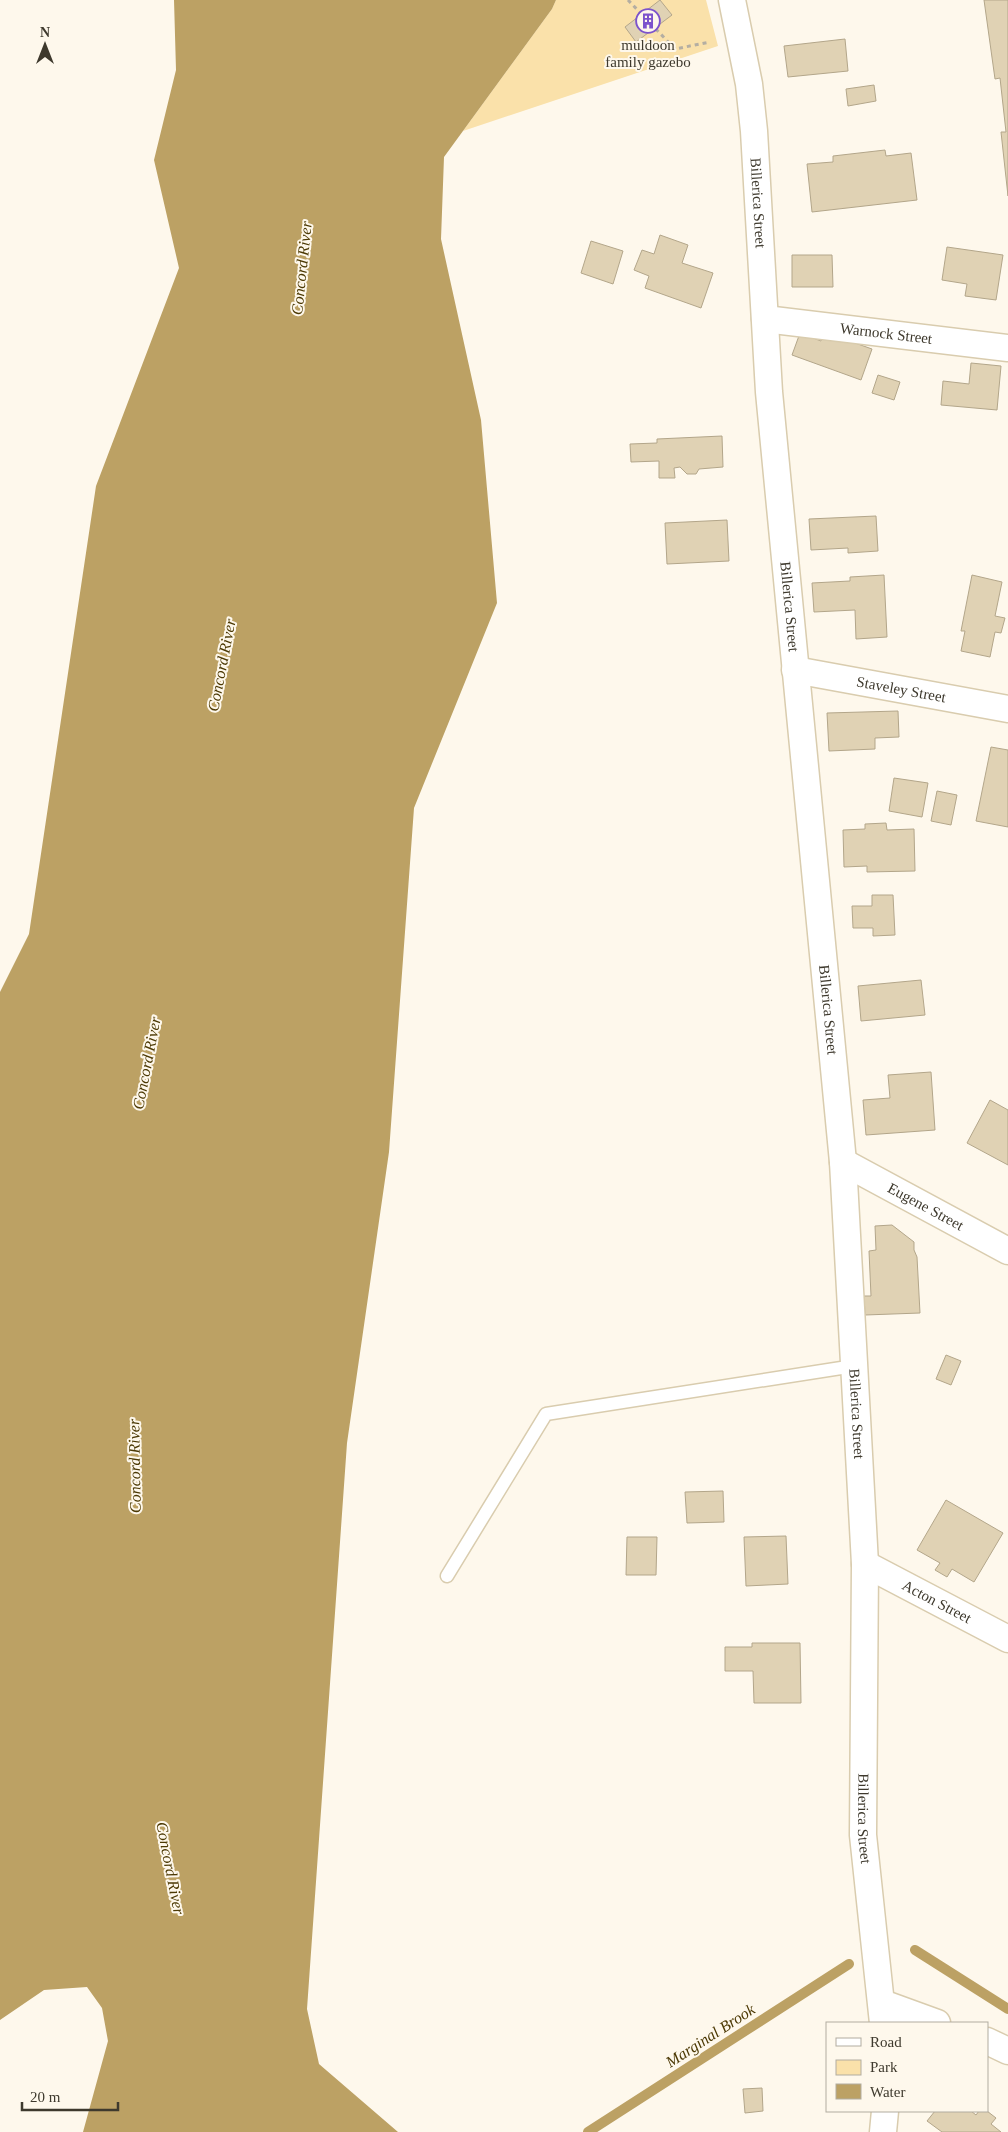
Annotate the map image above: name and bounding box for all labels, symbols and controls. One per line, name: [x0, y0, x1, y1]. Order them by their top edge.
building icon: muldoon family gazebo: [635, 8, 661, 34]
north arrow: [20, 20, 70, 70]
text: N: [40, 25, 50, 40]
place label: muldoon family gazebo: [605, 37, 691, 70]
street label: Billerica Street: [748, 157, 769, 249]
water label: Concord River: [288, 220, 315, 316]
street label: Warnock Street: [839, 320, 934, 347]
street label: Billerica Street: [777, 561, 802, 653]
water label: Concord River: [204, 617, 239, 713]
street label: Staveley Street: [855, 673, 948, 706]
street label: Billerica Street: [816, 964, 841, 1056]
water label: Concord River: [129, 1015, 164, 1111]
street label: Eugene Street: [885, 1180, 967, 1234]
street label: Billerica Street: [846, 1368, 867, 1460]
water label: Concord River: [125, 1418, 144, 1513]
street label: Acton Street: [900, 1577, 975, 1627]
street label: Billerica Street: [855, 1773, 874, 1865]
water label: Concord River: [153, 1820, 188, 1917]
water label: Marginal Brook: [662, 2000, 759, 2072]
legend: [826, 2022, 988, 2112]
text: Road: [870, 2034, 902, 2050]
text: Park: [870, 2059, 898, 2075]
scale bar: [22, 2080, 119, 2112]
text: Water: [870, 2084, 905, 2100]
text: 20 m: [30, 2089, 61, 2105]

